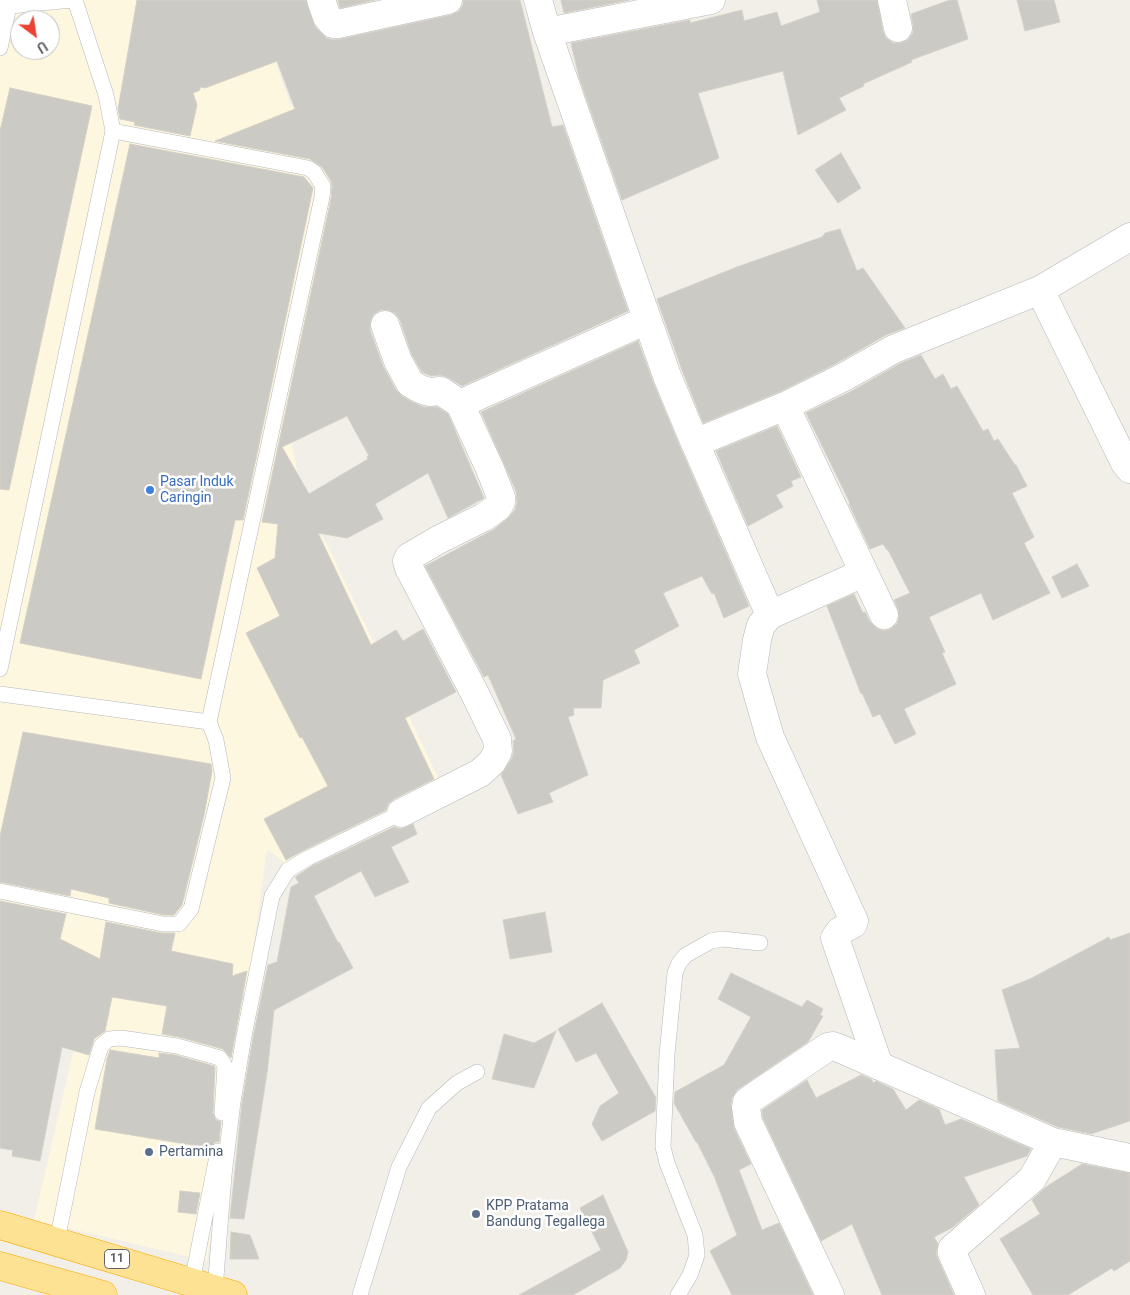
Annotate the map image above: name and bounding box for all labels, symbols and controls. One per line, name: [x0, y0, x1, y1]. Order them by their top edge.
north arrow: [10, 10, 60, 60]
text: U: [34, 38, 50, 56]
place label: Pasar Induk Caringin: [160, 474, 234, 507]
marker: Pasar Induk Caringin: [144, 484, 156, 496]
place label: Pertamina: [159, 1144, 223, 1160]
marker: Pertamina: [143, 1146, 155, 1158]
place label: KPP Pratama Bandung Tegallega: [486, 1198, 605, 1230]
marker: KPP Pratama Bandung Tegallega: [470, 1208, 482, 1220]
road number: 11: [104, 1250, 130, 1268]

